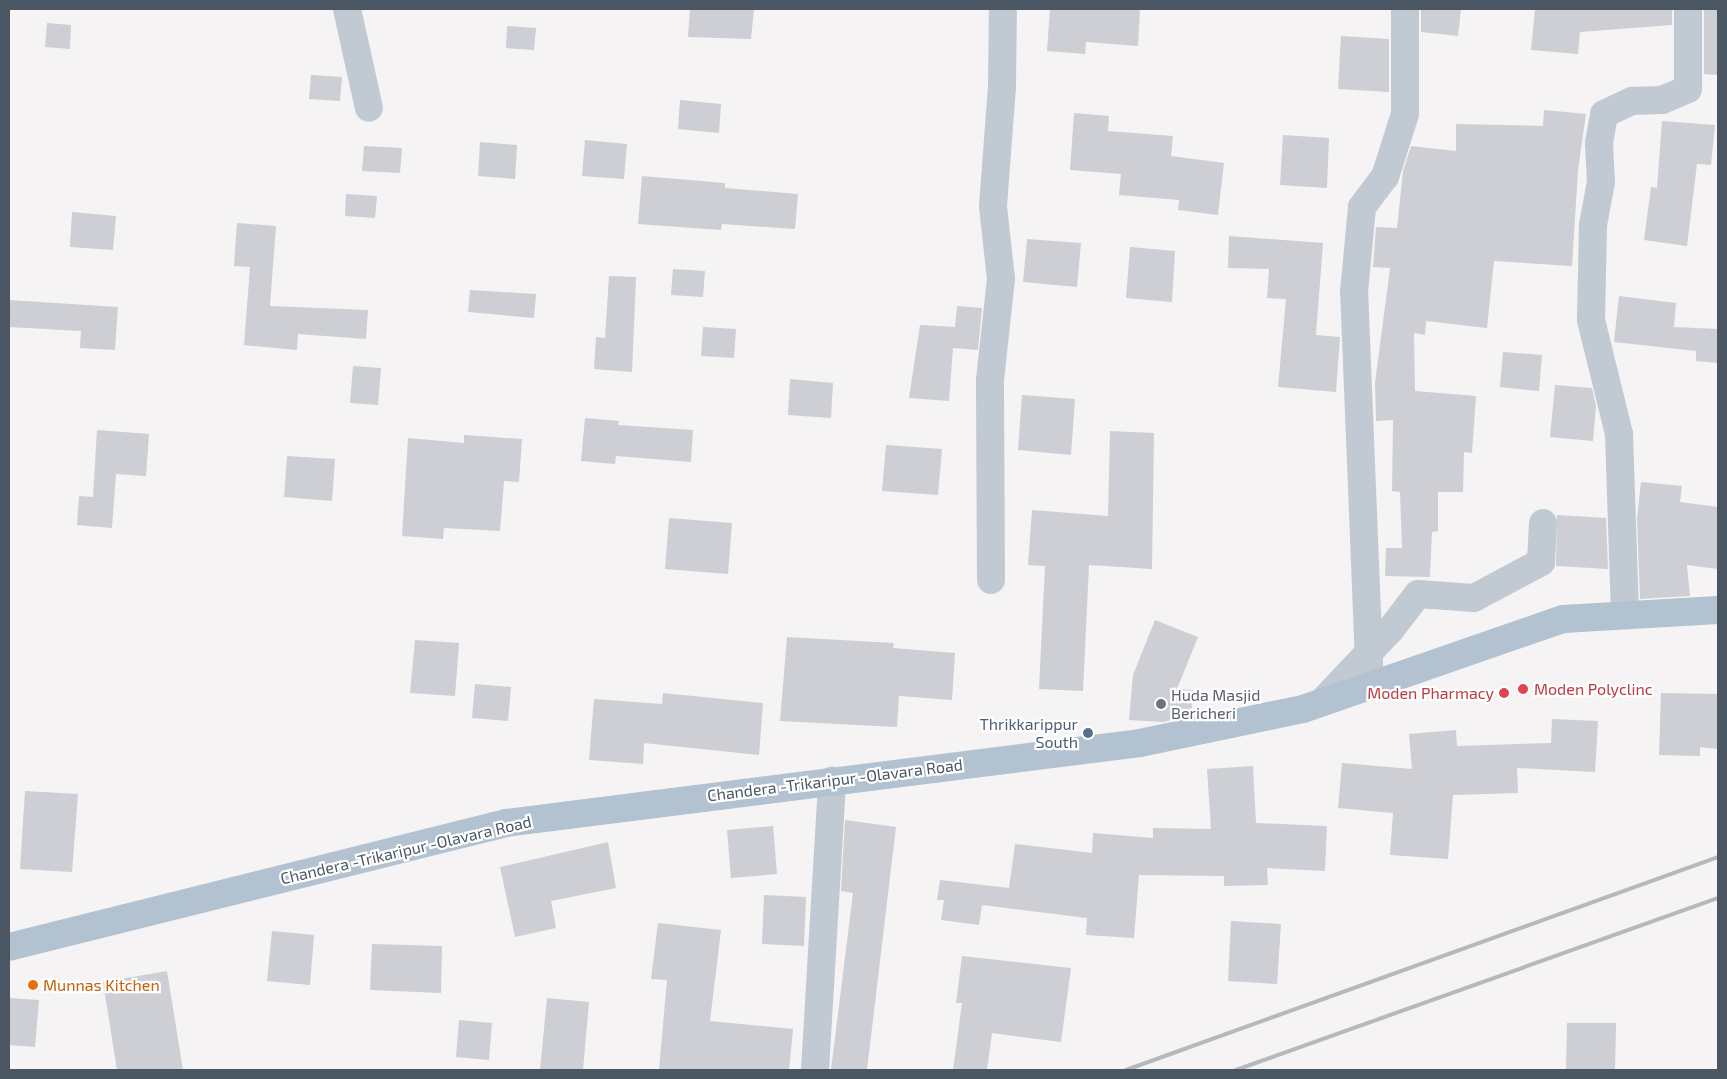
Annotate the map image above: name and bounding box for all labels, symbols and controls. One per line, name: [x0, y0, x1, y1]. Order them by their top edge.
place label: Moden Polyclinc: [1534, 679, 1653, 699]
marker: Moden Polyclinc: [1516, 682, 1530, 696]
place label: Moden Pharmacy: [1367, 683, 1494, 703]
place label: Huda Masjid Bericheri: [1171, 685, 1260, 723]
marker: Moden Pharmacy: [1498, 687, 1510, 699]
marker: Huda Masjid Bericheri: [1155, 698, 1167, 710]
place label: Thrikkarippur South: [979, 714, 1078, 752]
marker: Thrikkarippur South: [1082, 727, 1094, 739]
street label: Chandera -Trikaripur -Olavara Road: [706, 755, 964, 805]
street label: Chandera -Trikaripur -Olavara Road: [278, 812, 534, 888]
place label: Munnas Kitchen: [43, 975, 160, 995]
marker: Munnas Kitchen: [27, 979, 39, 991]

